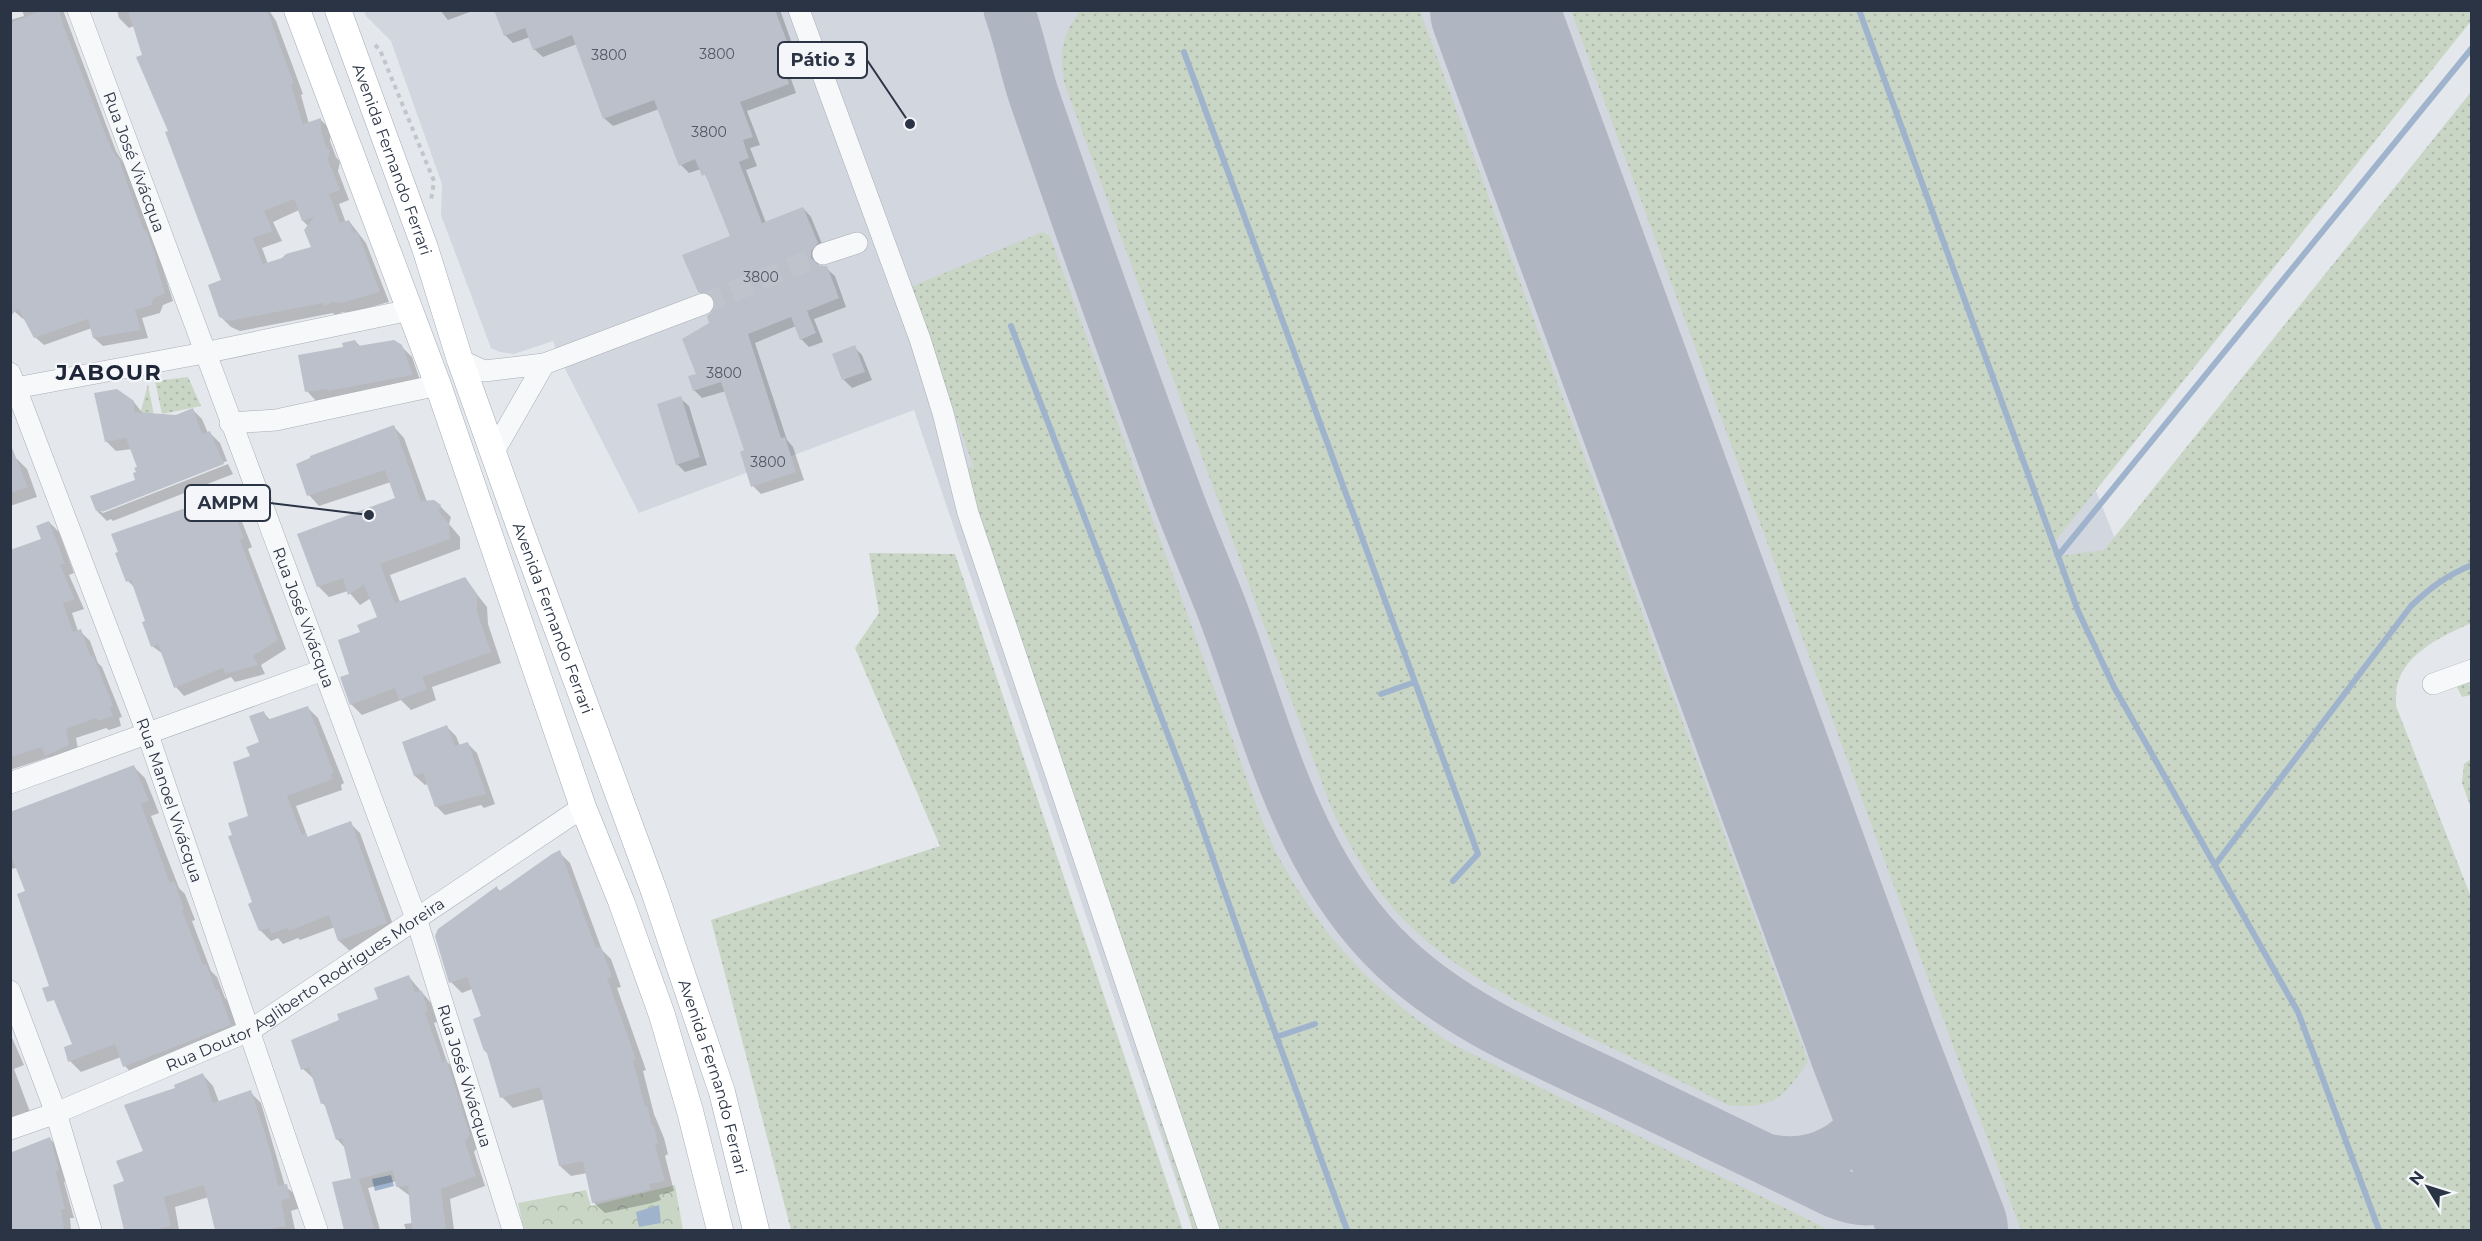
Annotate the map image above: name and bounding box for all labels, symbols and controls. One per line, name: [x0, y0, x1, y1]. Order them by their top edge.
callout: Pátio 3: [778, 42, 867, 78]
house number: 3800: [699, 45, 735, 63]
house number: 3800: [591, 46, 627, 64]
text: Pátio 3: [791, 49, 856, 71]
street label: Avenida Fernando Ferrari: [349, 61, 436, 257]
street label: Rua José Vivácqua: [100, 89, 169, 235]
house number: 3800: [691, 123, 727, 141]
house number: 3800: [743, 268, 779, 286]
district label: JABOUR: [55, 359, 162, 386]
house number: 3800: [706, 364, 742, 382]
house number: 3800: [750, 453, 786, 471]
callout: AMPM: [185, 485, 270, 521]
text: AMPM: [196, 492, 259, 514]
street label: Avenida Fernando Ferrari: [509, 520, 597, 716]
street label: Rua José Vivácqua: [269, 544, 339, 690]
street label: Rua Manoel Vivácqua: [133, 715, 207, 885]
street label: Rua Doutor Agliberto Rodrigues Moreira: [163, 893, 448, 1075]
street label: Avenida Fernando Ferrari: [675, 977, 751, 1176]
street label: Rua José Vivácqua: [434, 1002, 496, 1150]
north arrow: [2398, 1157, 2458, 1217]
text: N: [2405, 1167, 2428, 1189]

